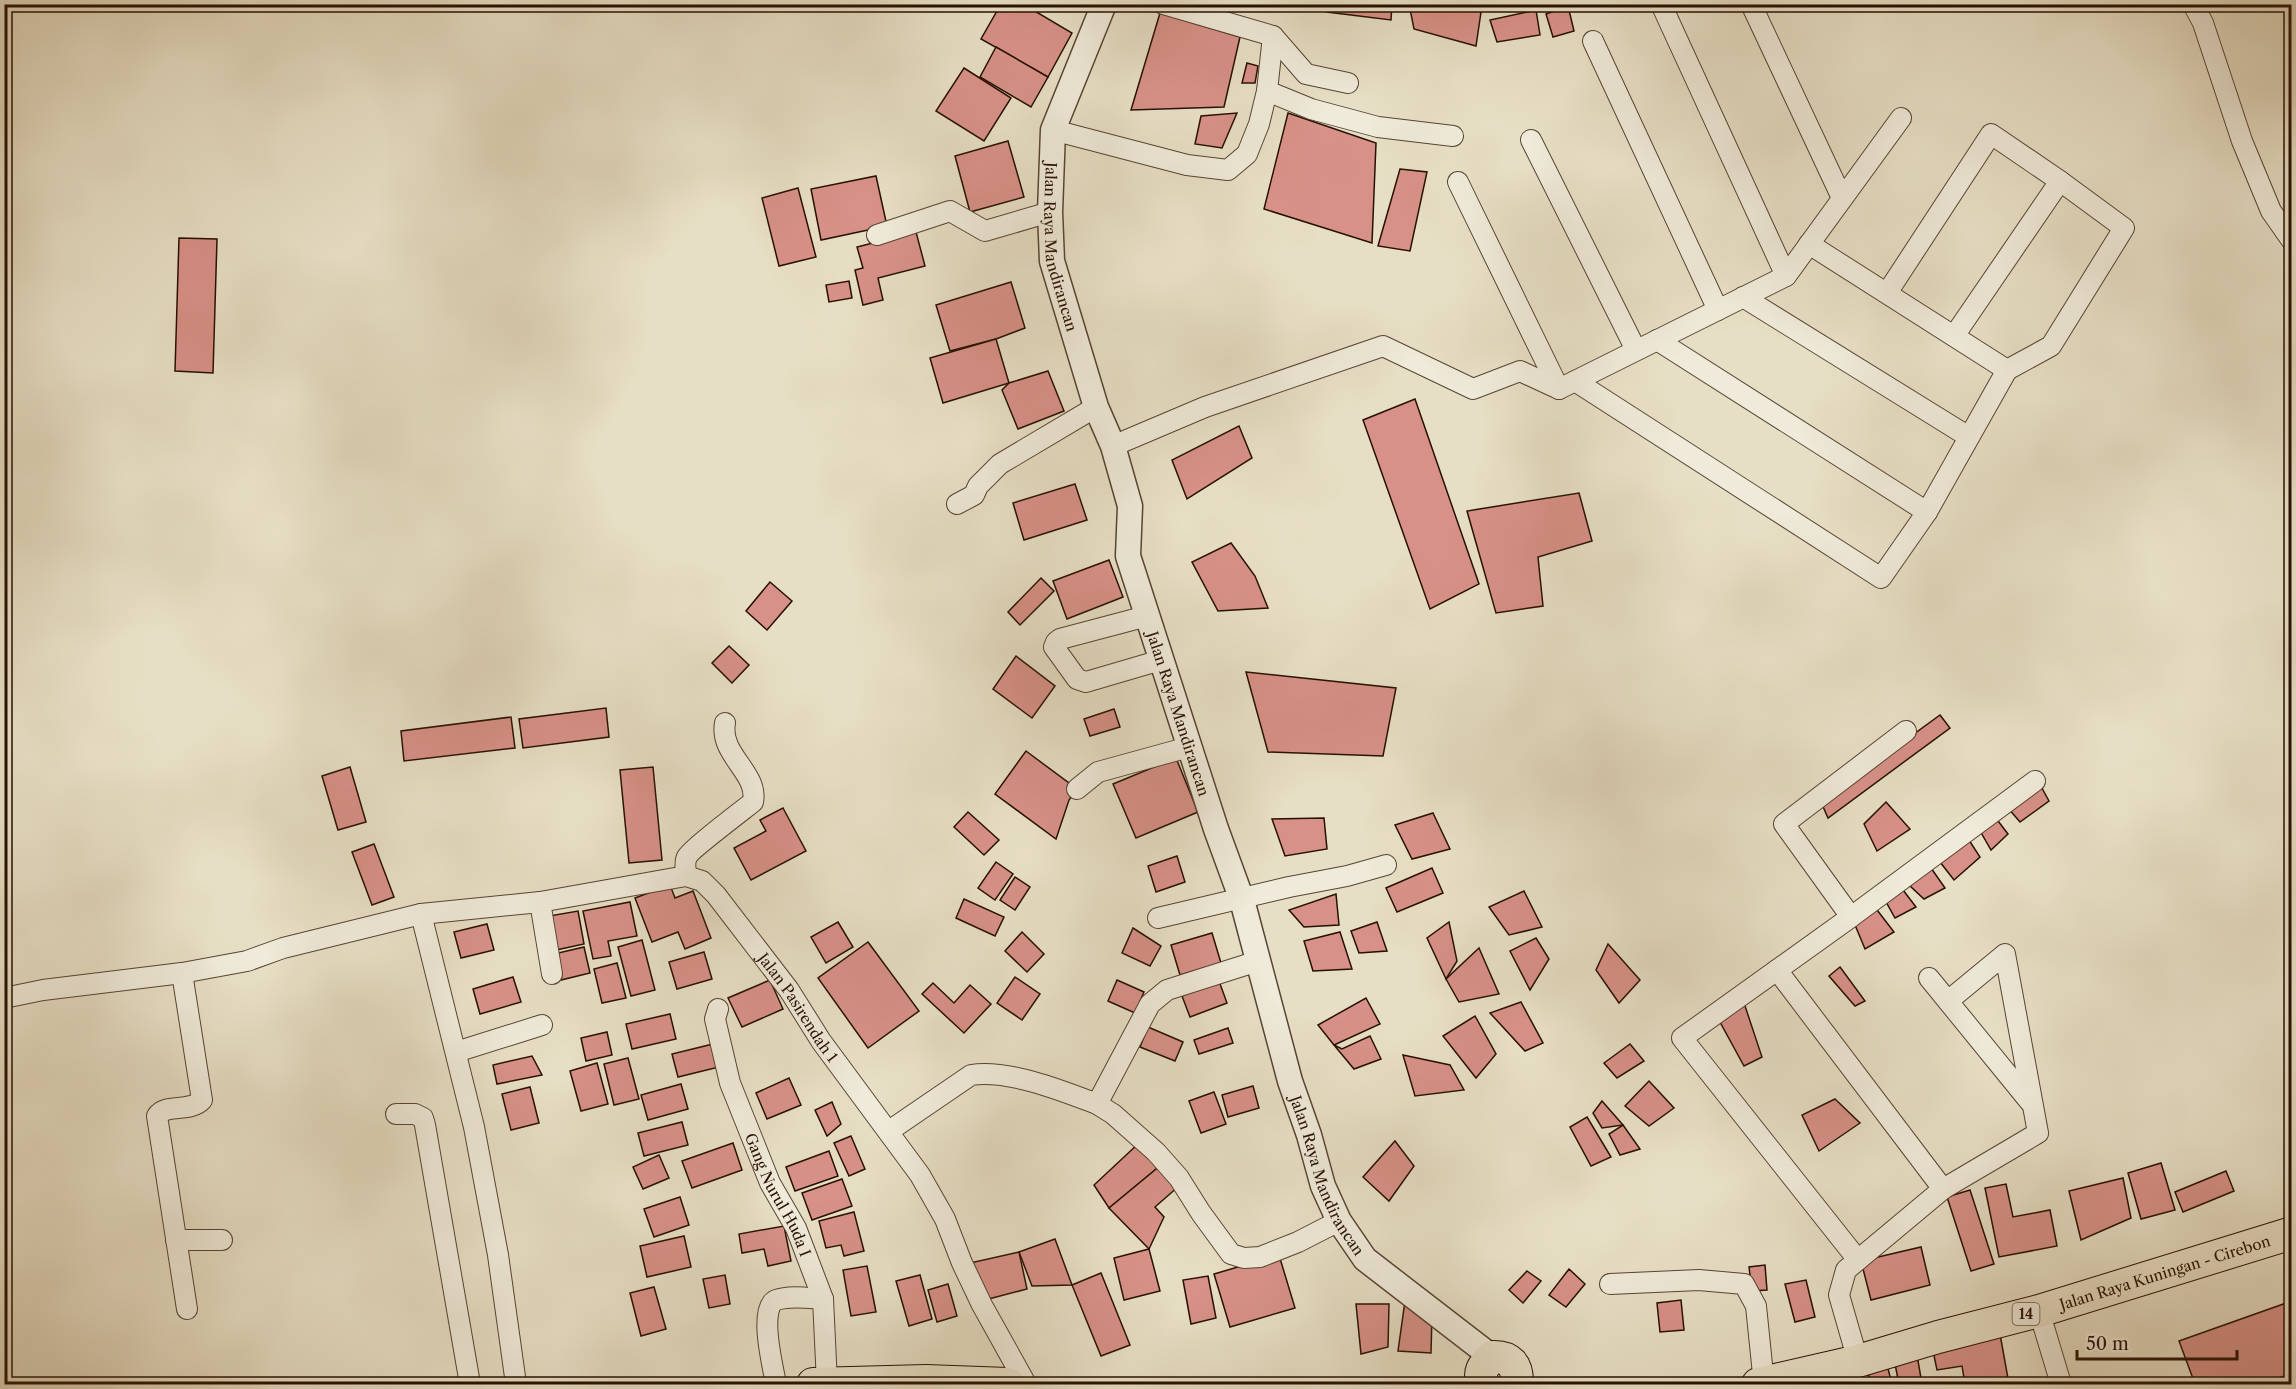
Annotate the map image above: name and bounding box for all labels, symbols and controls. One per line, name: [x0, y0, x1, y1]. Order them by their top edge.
street label: Jalan Raya Mandirancan: [1040, 160, 1082, 334]
street label: Jalan Raya Mandirancan: [1143, 627, 1214, 799]
street label: Jalan Pasirendah 1: [753, 947, 843, 1066]
street label: Jalan Raya Mandirancan: [1286, 1091, 1369, 1259]
street label: Gang Nurul Huda I: [741, 1130, 815, 1259]
street label: Jalan Raya Kuningan - Cirebon: [2055, 1231, 2273, 1314]
road number: 14: [2012, 1303, 2040, 1325]
scale bar: [2077, 1323, 2238, 1361]
text: 50 m: [2086, 1333, 2129, 1355]

